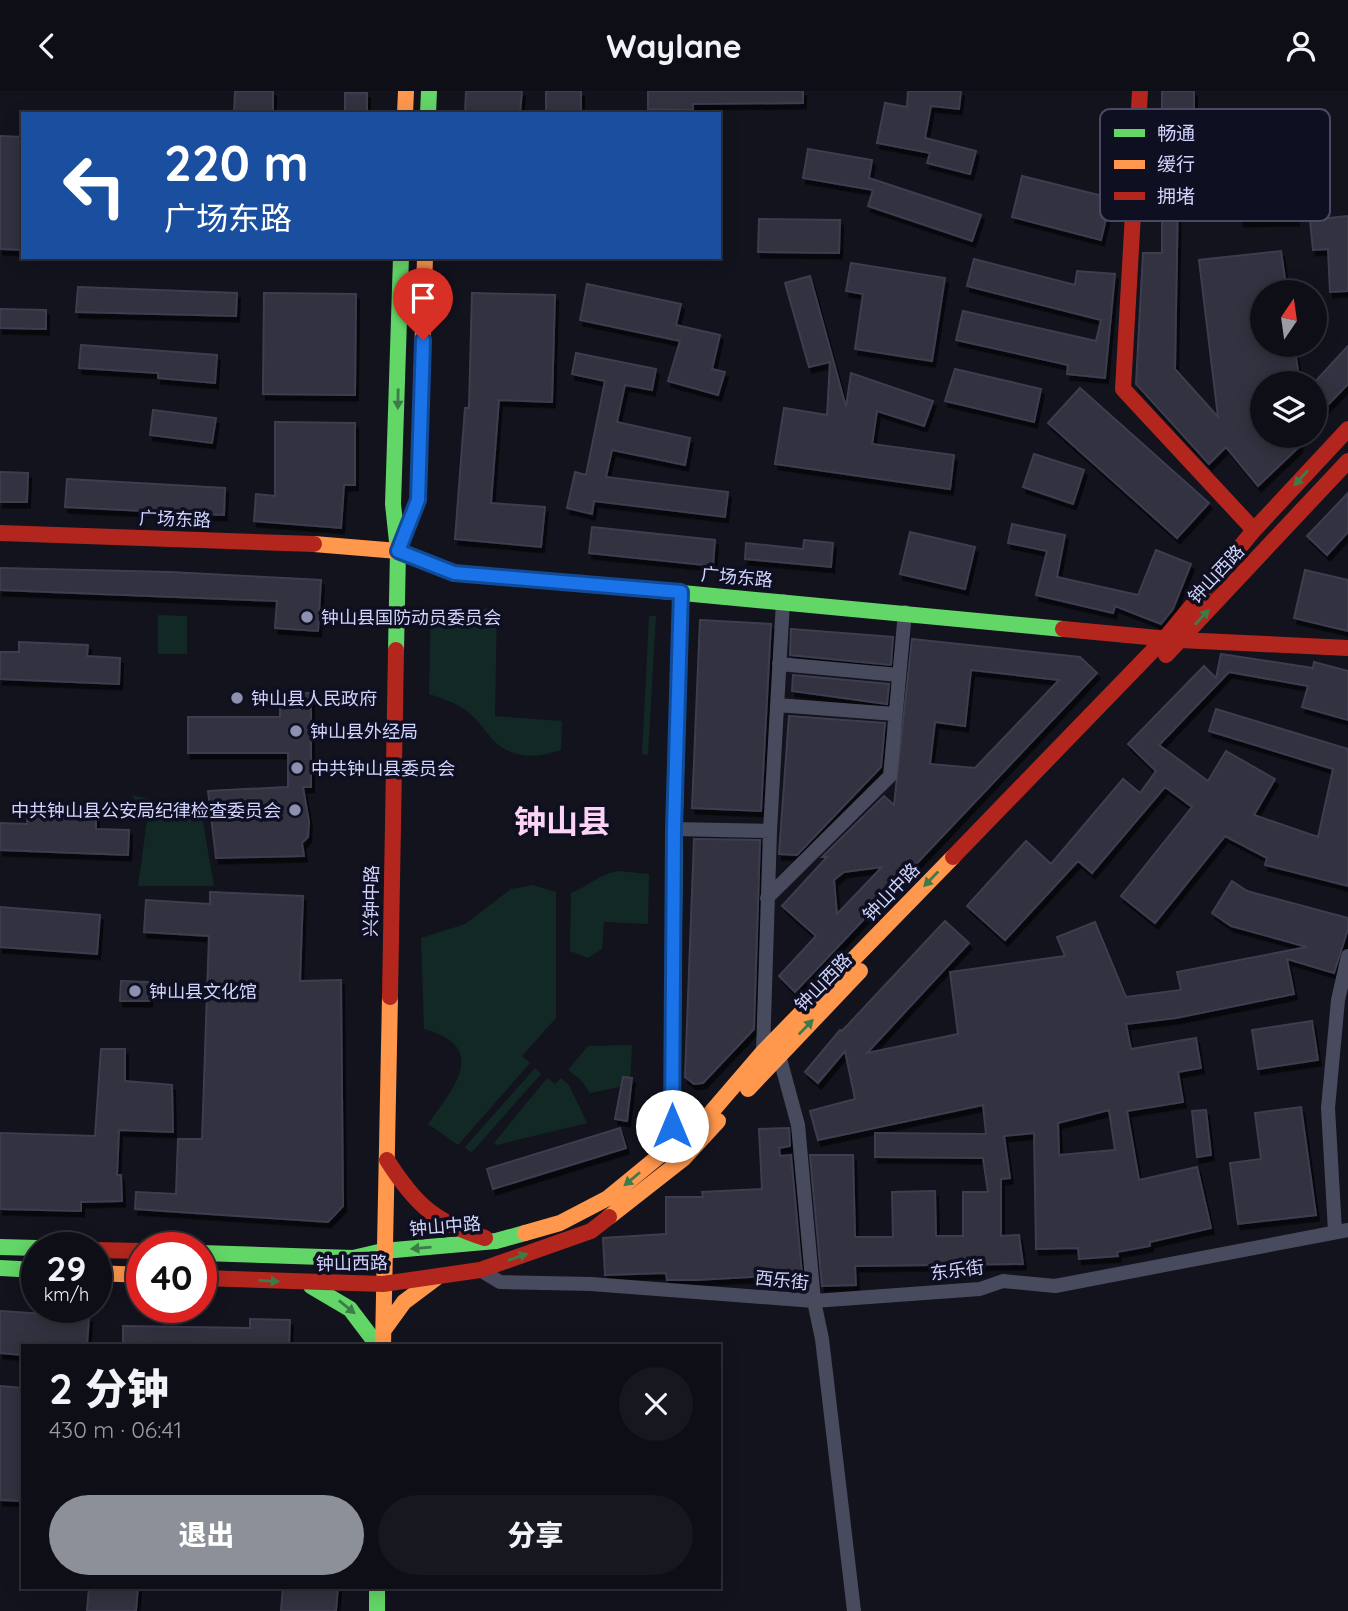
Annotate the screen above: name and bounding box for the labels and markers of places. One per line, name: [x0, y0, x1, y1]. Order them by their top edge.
pin: [393, 268, 453, 340]
place label: 钟山县国防动员委员会: [321, 606, 501, 629]
marker: 钟山县国防动员委员会: [299, 609, 315, 625]
place label: 钟山县人民政府: [251, 687, 377, 710]
marker: 钟山县人民政府: [229, 690, 245, 706]
place label: 钟山县外经局: [310, 720, 418, 743]
marker: 钟山县外经局: [288, 723, 304, 739]
place label: 中共钟山县委员会: [311, 757, 455, 780]
marker: 中共钟山县委员会: [289, 760, 305, 776]
place label: 中共钟山县公安局纪律检查委员会: [11, 799, 281, 822]
marker: 中共钟山县公安局纪律检查委员会: [287, 802, 303, 818]
place label: 钟山县文化馆: [149, 980, 257, 1003]
marker: 钟山县文化馆: [127, 983, 143, 999]

